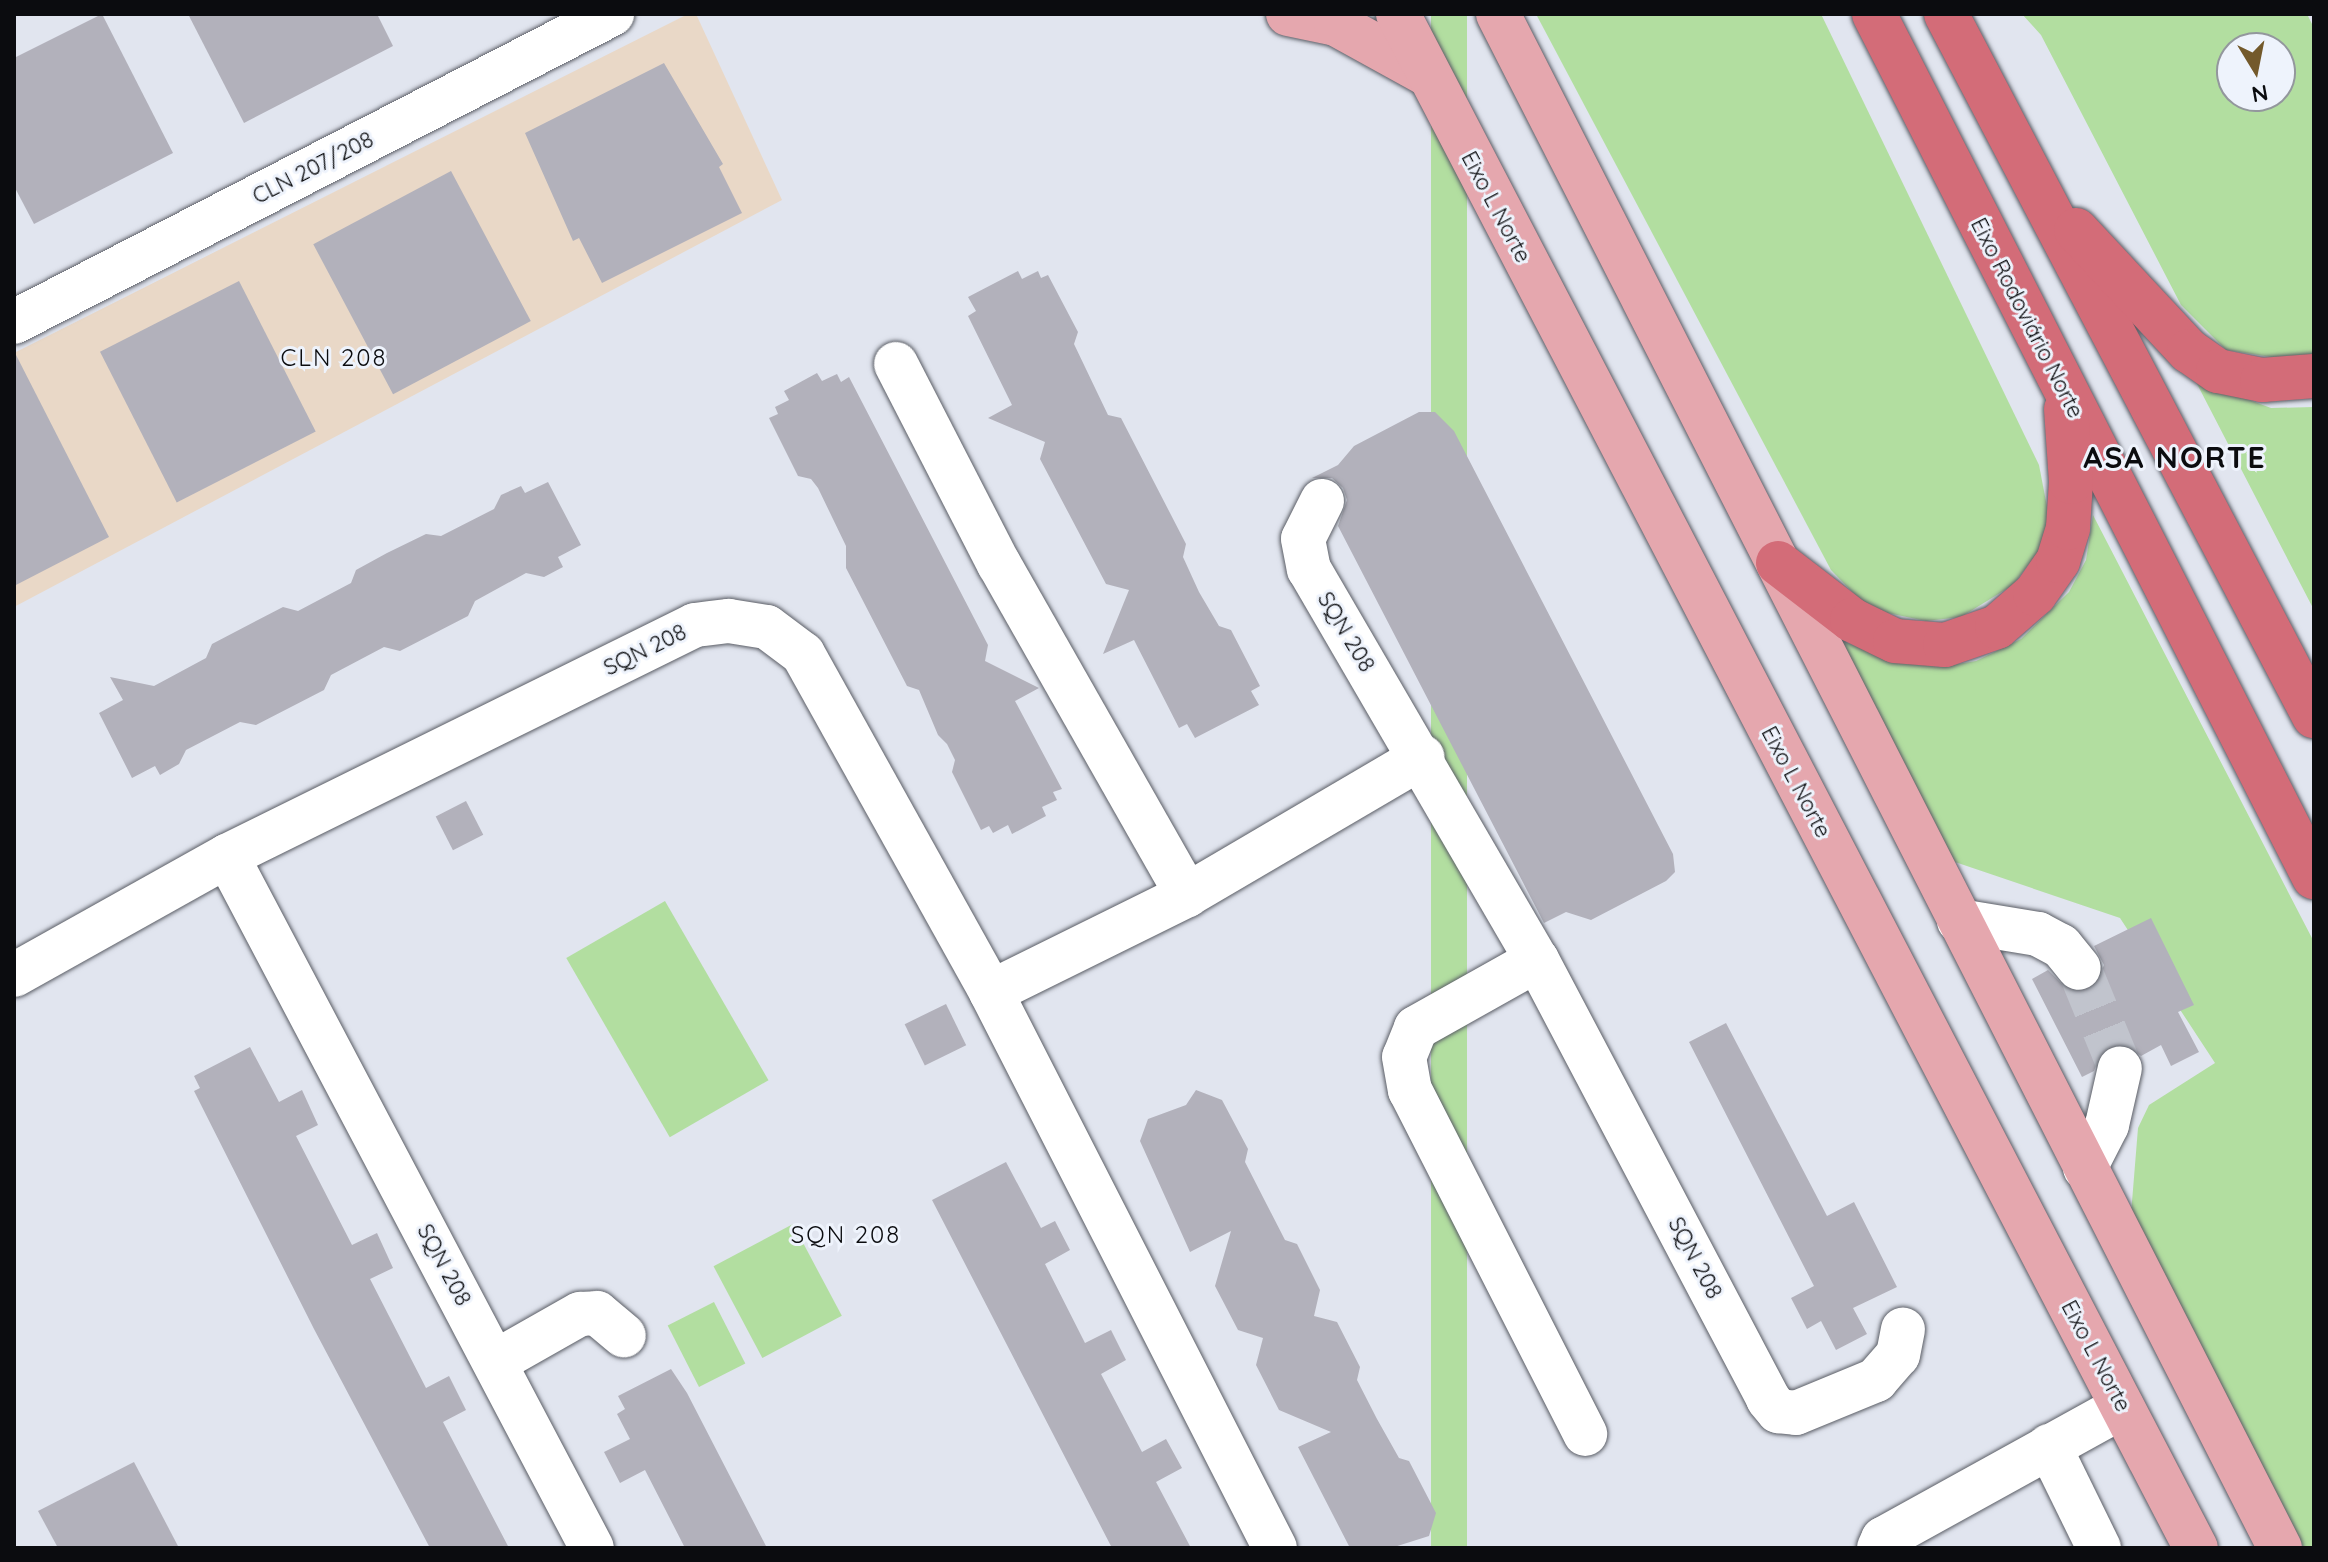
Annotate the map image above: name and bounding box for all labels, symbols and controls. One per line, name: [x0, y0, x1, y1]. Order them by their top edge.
north arrow: [2216, 32, 2296, 112]
text: N: [2249, 78, 2270, 109]
street label: CLN 207/208: [248, 126, 378, 210]
street label: Eixo L Norte: [1456, 147, 1536, 267]
street label: Eixo Rodoviário Norte: [1965, 214, 2089, 422]
district label: CLN 208: [281, 344, 387, 372]
district label: ASA NORTE: [2083, 439, 2267, 475]
street label: SQN 208: [1312, 587, 1380, 677]
street label: SQN 208: [599, 619, 691, 681]
street label: Eixo L Norte: [1756, 722, 1836, 842]
street label: SQN 208: [1663, 1213, 1727, 1303]
street label: SQN 208: [412, 1220, 476, 1310]
district label: SQN 208: [791, 1221, 901, 1249]
street label: Eixo L Norte: [2056, 1296, 2136, 1416]

